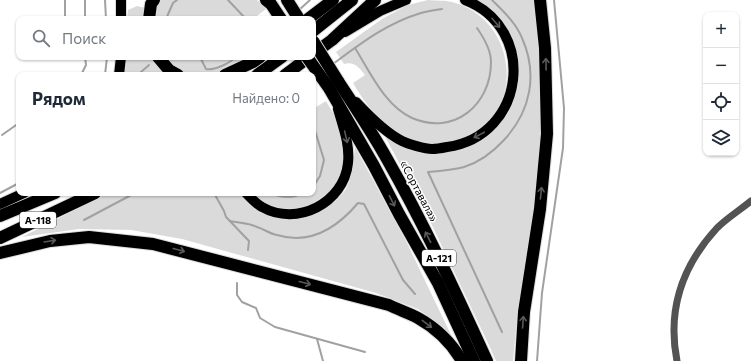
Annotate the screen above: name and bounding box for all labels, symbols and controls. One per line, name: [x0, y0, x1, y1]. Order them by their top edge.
map controls: [703, 12, 739, 156]
button: +: [703, 12, 739, 48]
search box: [16, 16, 316, 60]
one-way arrow: [492, 17, 501, 28]
icon: search: [30, 27, 52, 49]
text: Поиск: [62, 29, 106, 47]
button: −: [703, 48, 739, 84]
one-way arrow: [542, 58, 550, 71]
button: locate: [703, 84, 739, 120]
text: Рядом: [32, 88, 86, 109]
text: Найдено: 0: [232, 90, 300, 106]
button: layers: [703, 120, 739, 156]
one-way arrow: [342, 130, 350, 143]
one-way arrow: [473, 132, 485, 140]
street label: «Сортавала»: [398, 158, 441, 224]
one-way arrow: [538, 187, 545, 200]
one-way arrow: [389, 194, 396, 206]
road number: А-118: [20, 212, 56, 228]
one-way arrow: [424, 232, 431, 244]
one-way arrow: [43, 237, 56, 245]
one-way arrow: [172, 247, 185, 255]
road number: А-121: [422, 250, 456, 266]
one-way arrow: [298, 280, 311, 288]
one-way arrow: [520, 316, 527, 329]
one-way arrow: [421, 320, 432, 329]

